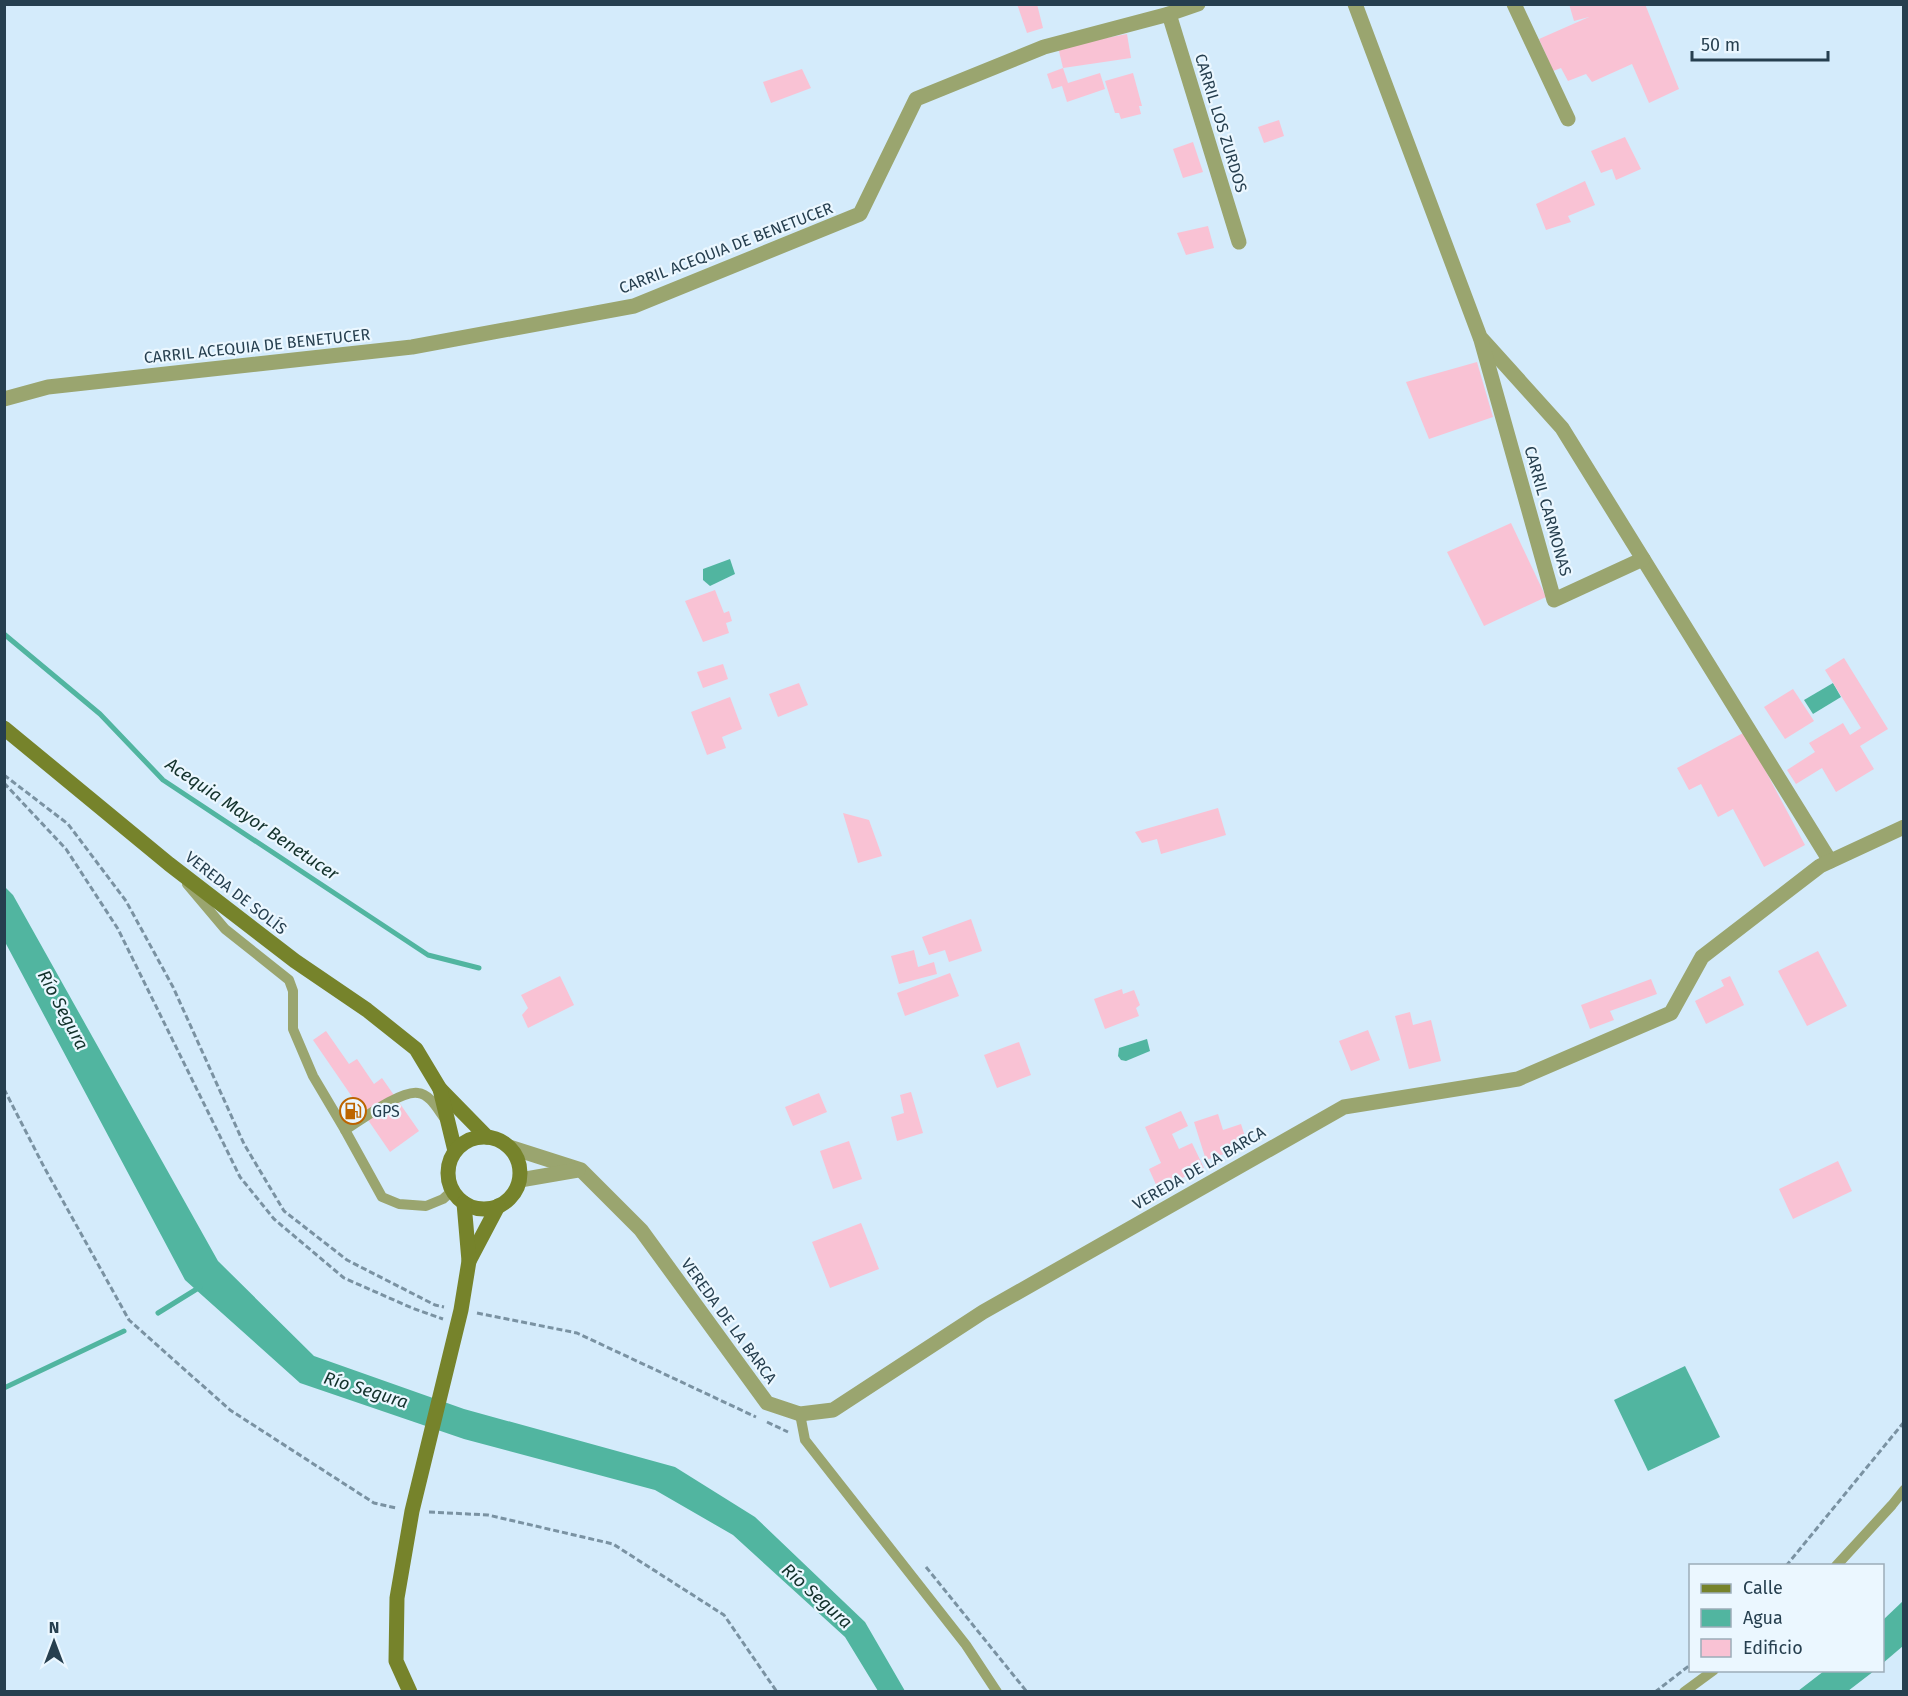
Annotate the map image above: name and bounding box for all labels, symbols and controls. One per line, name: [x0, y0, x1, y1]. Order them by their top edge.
scale bar: [1692, 24, 1828, 62]
text: 50 m: [1701, 34, 1740, 56]
street label: CARRIL LOS ZURDOS: [1191, 51, 1251, 195]
street label: CARRIL ACEQUIA DE BENETUCER: [616, 198, 836, 298]
street label: CARRIL ACEQUIA DE BENETUCER: [143, 325, 371, 367]
street label: CARRIL CARMONAS: [1520, 444, 1576, 578]
water label: Acequia Mayor Benetucer: [161, 752, 344, 886]
street label: VEREDA DE SOLÍS: [181, 847, 291, 939]
water label: Río Segura: [33, 966, 93, 1054]
fuel station icon: GPS: [338, 1096, 368, 1126]
place label: GPS: [372, 1102, 400, 1121]
street label: VEREDA DE LA BARCA: [1129, 1122, 1270, 1214]
street label: VEREDA DE LA BARCA: [677, 1255, 781, 1388]
water label: Río Segura: [321, 1367, 411, 1413]
water label: Río Segura: [777, 1559, 857, 1633]
legend: [1689, 1564, 1884, 1672]
text: Calle: [1743, 1577, 1783, 1599]
text: Agua: [1743, 1607, 1783, 1629]
north arrow: [24, 1612, 84, 1672]
text: N: [49, 1618, 59, 1637]
text: Edificio: [1743, 1637, 1803, 1659]

